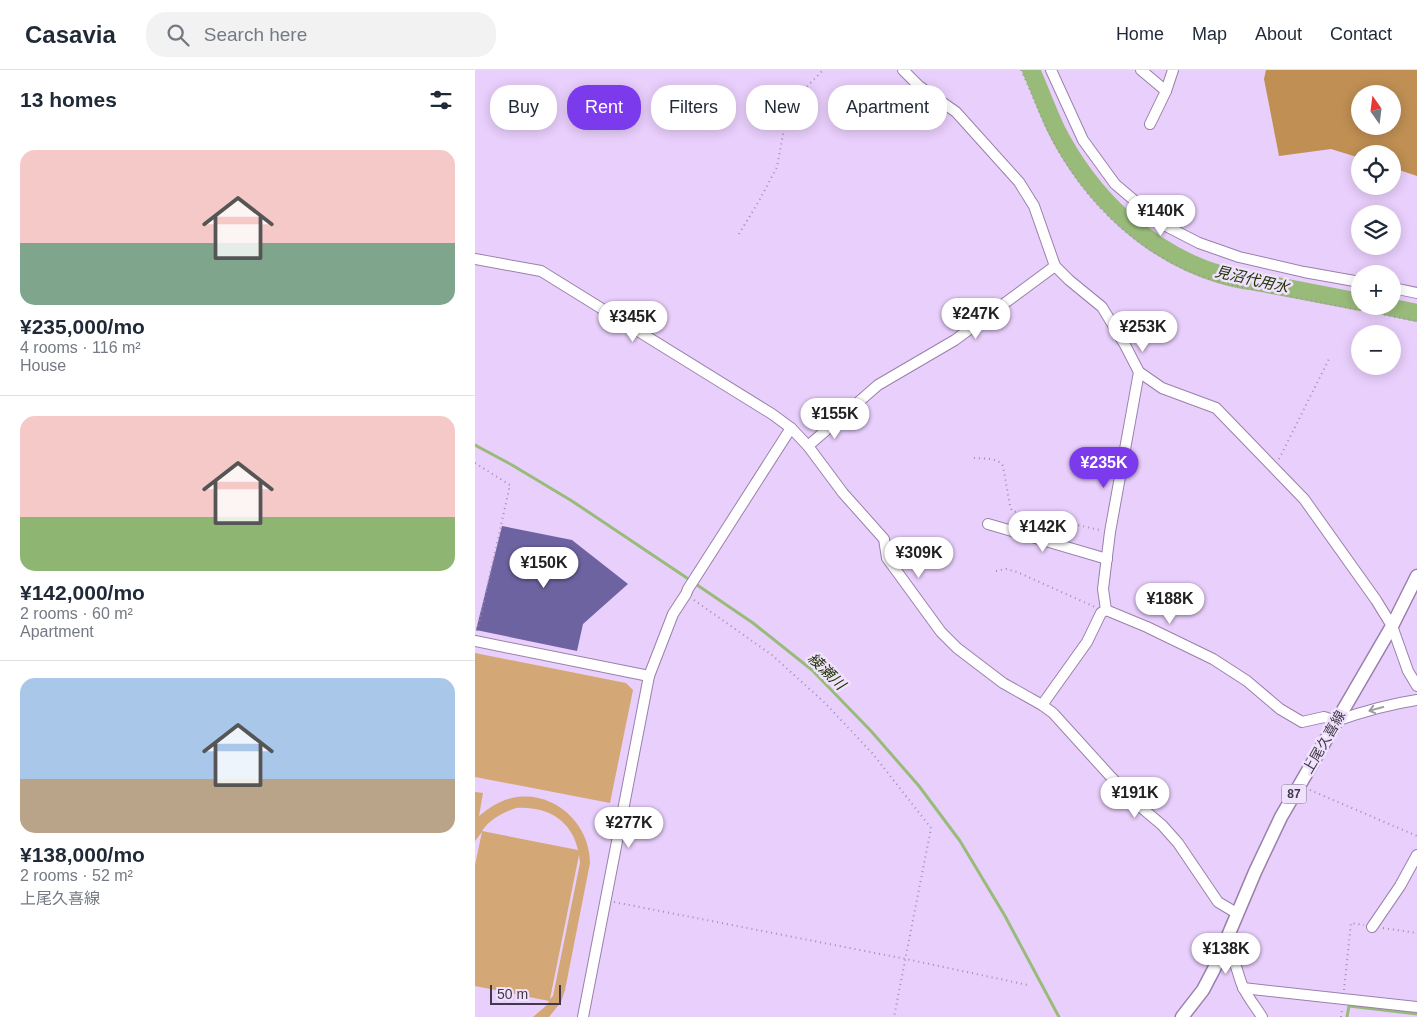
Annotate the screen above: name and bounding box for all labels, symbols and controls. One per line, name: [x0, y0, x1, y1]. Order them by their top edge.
search box: [146, 12, 496, 57]
text: Casavia: [25, 21, 116, 48]
icon: search: [164, 21, 192, 49]
text: Search here: [204, 24, 307, 45]
text: Home: [1116, 24, 1164, 44]
text: Map: [1192, 24, 1227, 44]
text: About: [1255, 24, 1302, 44]
text: Contact: [1330, 24, 1392, 44]
chip: Buy: [490, 85, 557, 130]
chip: Rent: [567, 85, 641, 130]
chip: Filters: [651, 85, 736, 130]
chip: New: [746, 85, 818, 130]
chip: Apartment: [828, 85, 947, 130]
north arrow: [1351, 85, 1401, 135]
map controls: [1351, 85, 1401, 375]
icon: filters: [427, 86, 455, 114]
text: 13 homes: [20, 88, 117, 111]
button: locate: [1351, 145, 1401, 195]
icon: home: [193, 183, 283, 273]
pin: ¥140K: [1126, 194, 1196, 237]
text: ¥140K: [1137, 202, 1185, 219]
button: layers: [1351, 205, 1401, 255]
water label: 見沼代用水: [1214, 262, 1292, 296]
button: +: [1351, 265, 1401, 315]
pin: ¥247K: [941, 298, 1011, 340]
pin: ¥345K: [598, 300, 668, 343]
text: ¥247K: [952, 305, 1000, 322]
text: ¥345K: [609, 308, 657, 325]
pin: ¥253K: [1108, 310, 1178, 353]
text: ¥235,000/mo: [20, 315, 145, 338]
text: ¥253K: [1119, 318, 1167, 335]
button: −: [1351, 325, 1401, 375]
text: 4 rooms · 116 m²: [20, 339, 141, 356]
text: House: [20, 357, 66, 374]
pin: ¥155K: [800, 398, 870, 440]
text: ¥155K: [811, 405, 859, 422]
pin: ¥235K: [1069, 446, 1139, 489]
icon: home: [193, 448, 283, 538]
text: ¥235K: [1080, 454, 1128, 471]
pin: ¥142K: [1008, 510, 1078, 553]
text: ¥142K: [1019, 518, 1067, 535]
pin: ¥309K: [884, 536, 954, 579]
text: ¥309K: [895, 544, 943, 561]
pin: ¥150K: [509, 546, 579, 589]
text: ¥150K: [520, 554, 568, 571]
text: ¥142,000/mo: [20, 581, 145, 604]
pin: ¥188K: [1135, 582, 1205, 625]
text: ¥188K: [1146, 590, 1194, 607]
text: 2 rooms · 60 m²: [20, 605, 133, 622]
text: Apartment: [20, 623, 94, 640]
water label: 綾瀬川: [805, 649, 851, 694]
one-way arrow: [1369, 705, 1385, 715]
street label: 上尾久喜線: [1300, 708, 1348, 776]
icon: home: [193, 710, 283, 800]
pin: ¥191K: [1100, 776, 1170, 819]
text: ¥191K: [1111, 784, 1159, 801]
road number: 87: [1281, 784, 1307, 804]
pin: ¥277K: [594, 806, 664, 849]
text: ¥277K: [605, 814, 653, 831]
text: ¥138,000/mo: [20, 843, 145, 866]
text: 2 rooms · 52 m²: [20, 867, 133, 884]
text: 上尾久喜線: [20, 890, 100, 907]
pin: ¥138K: [1191, 932, 1261, 975]
text: ¥138K: [1202, 940, 1250, 957]
scale bar: [490, 982, 561, 1005]
text: 50 m: [497, 986, 528, 1002]

